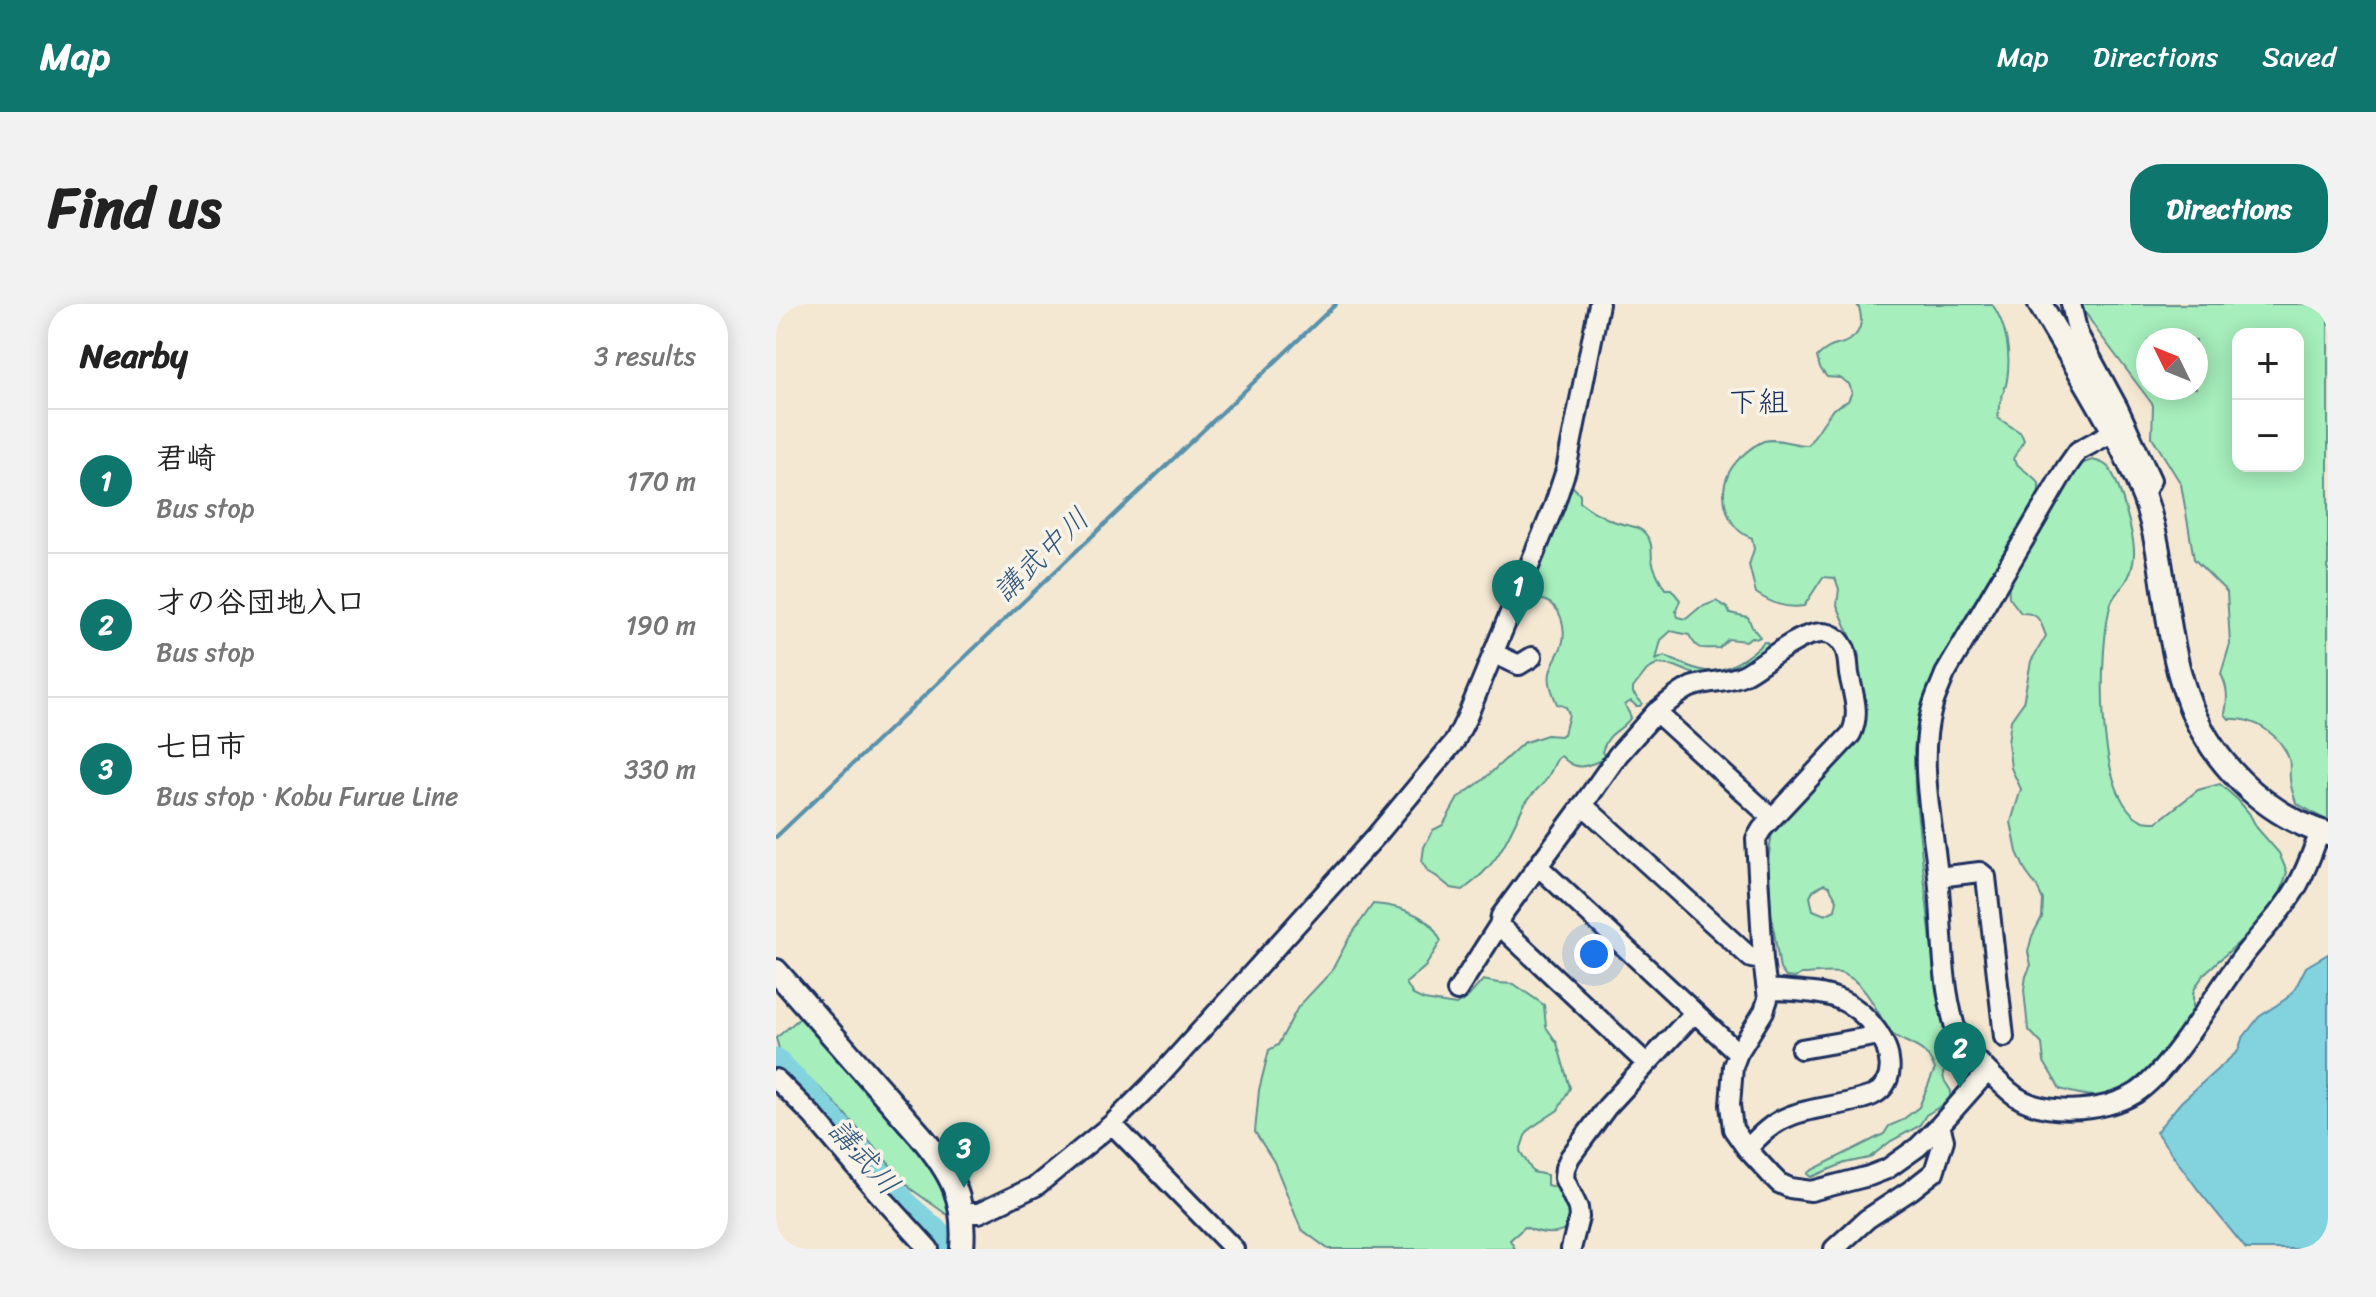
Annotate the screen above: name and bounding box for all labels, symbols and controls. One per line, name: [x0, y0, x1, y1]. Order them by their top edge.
text: Map: [40, 23, 110, 90]
text: Map: [1997, 32, 2049, 81]
text: Directions: [2093, 32, 2218, 81]
text: Saved: [2262, 32, 2336, 81]
text: Find us: [48, 159, 221, 258]
button: Directions: [2130, 164, 2328, 253]
text: Nearby: [80, 326, 188, 386]
north arrow: [2136, 328, 2208, 400]
map controls: [2232, 328, 2304, 472]
button: +: [2232, 328, 2304, 400]
text: 3 results: [594, 333, 696, 379]
district label: 下組: [1728, 375, 1788, 429]
button: −: [2232, 400, 2304, 472]
text: 君崎: [156, 431, 216, 485]
text: 1: [100, 458, 112, 504]
text: 170 m: [627, 458, 696, 504]
text: Bus stop: [156, 485, 254, 531]
water label: 講武中川: [979, 494, 1103, 616]
pin: 1: [1492, 560, 1544, 626]
text: 才の谷団地入口: [156, 575, 366, 629]
text: 2: [98, 602, 114, 648]
text: 190 m: [626, 602, 696, 648]
text: Bus stop: [156, 629, 254, 675]
text: 七日市: [156, 719, 246, 773]
text: 3: [99, 746, 113, 792]
text: 330 m: [624, 746, 696, 792]
text: Bus stop · Kobu Furue Line: [156, 773, 458, 819]
your location: [1574, 934, 1614, 974]
pin: 2: [1934, 1022, 1986, 1088]
water label: 講武川: [814, 1105, 914, 1209]
pin: 3: [938, 1122, 990, 1188]

